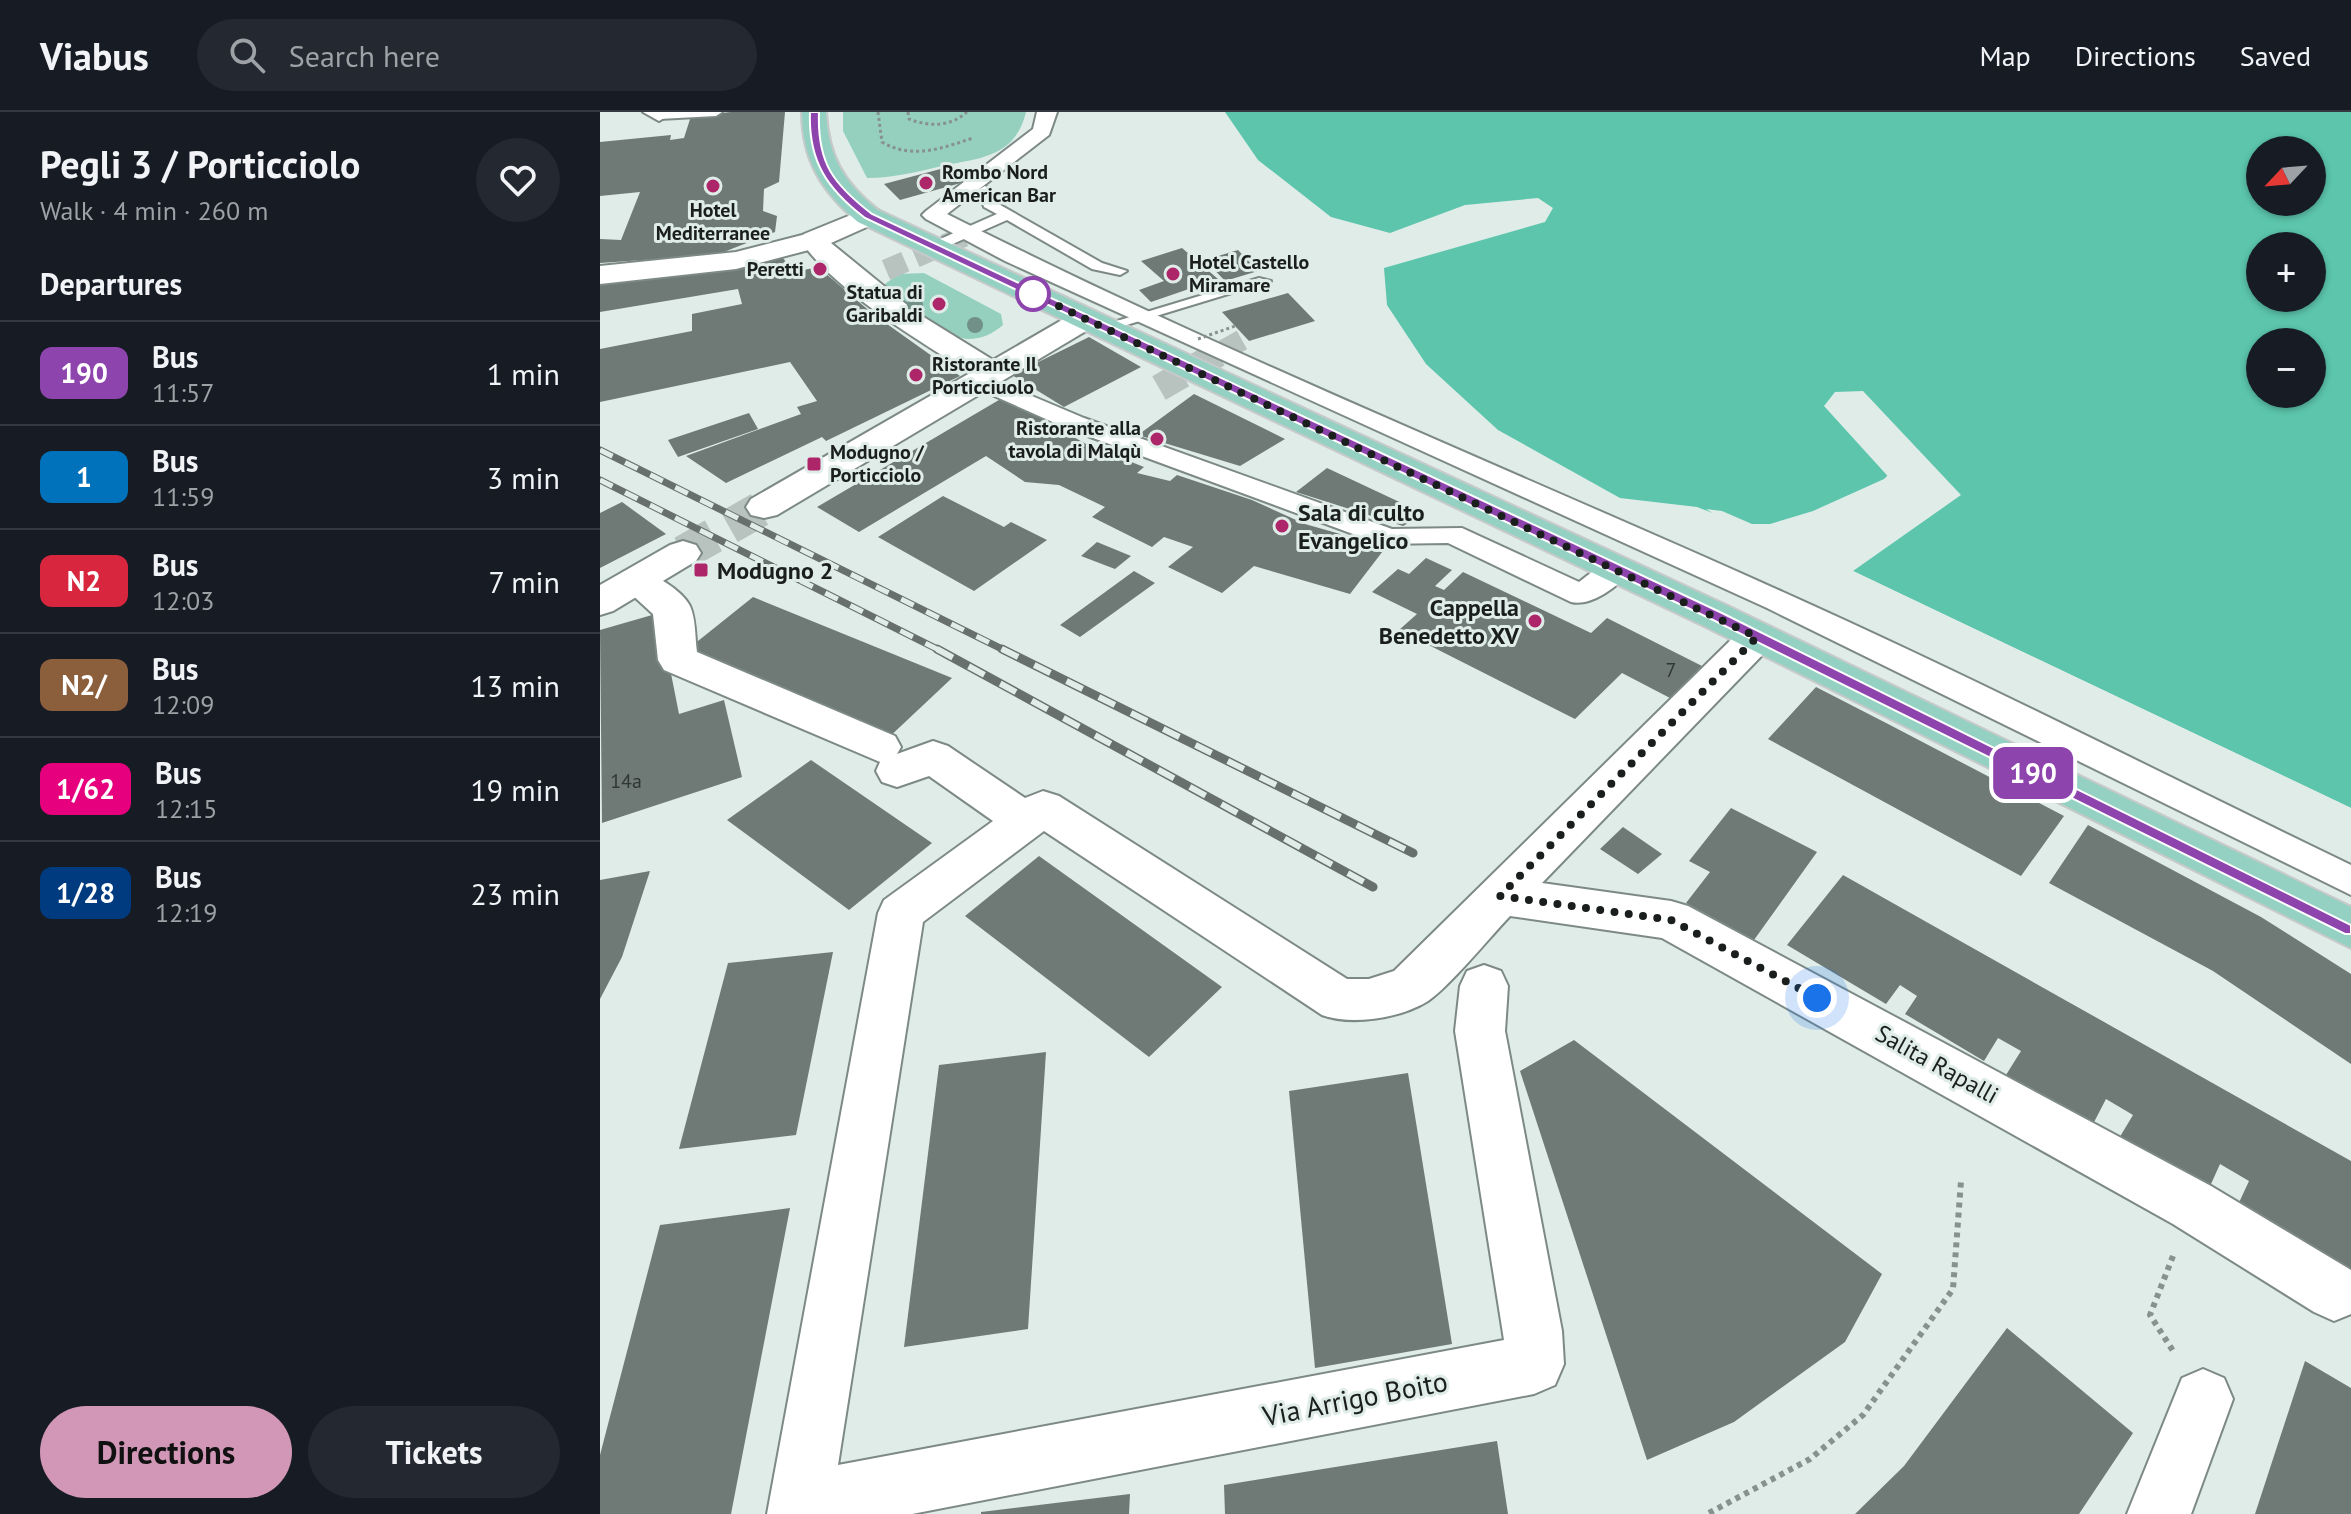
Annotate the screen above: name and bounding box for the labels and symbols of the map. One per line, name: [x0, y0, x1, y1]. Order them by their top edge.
north arrow: [2246, 136, 2326, 216]
place label: Rombo Nord American Bar: [942, 159, 1056, 208]
marker: Rombo Nord American Bar: [917, 174, 935, 192]
marker: Hotel Mediterranee: [704, 177, 722, 195]
place label: Hotel Mediterranee: [656, 197, 770, 246]
place label: Hotel Castello Miramare: [1189, 249, 1310, 298]
place label: Peretti: [747, 256, 804, 282]
marker: Peretti: [811, 260, 829, 278]
marker: Hotel Castello Miramare: [1164, 265, 1182, 283]
unlabelled marker: [1016, 277, 1050, 311]
place label: Statua di Garibaldi: [846, 279, 923, 328]
marker: Statua di Garibaldi: [930, 295, 948, 313]
place label: Ristorante Il Porticciuolo: [932, 351, 1037, 400]
marker: Ristorante Il Porticciuolo: [907, 366, 925, 384]
place label: Ristorante alla tavola di Malqù: [1009, 415, 1141, 464]
marker: Ristorante alla tavola di Malqù: [1148, 430, 1166, 448]
place label: Modugno / Porticciolo: [830, 439, 925, 488]
marker: Modugno / Porticciolo: [805, 455, 823, 473]
place label: Sala di culto Evangelico: [1298, 497, 1425, 556]
marker: Sala di culto Evangelico: [1273, 517, 1291, 535]
place label: Modugno 2: [717, 555, 833, 586]
marker: Modugno 2: [692, 561, 710, 579]
place label: Cappella Benedetto XV: [1379, 592, 1520, 651]
marker: Cappella Benedetto XV: [1526, 612, 1544, 630]
house number: 7: [1666, 657, 1676, 683]
line badge: 190: [1987, 747, 2079, 799]
house number: 14a: [610, 768, 642, 794]
your location: [1797, 978, 1837, 1018]
street label: Salita Rapalli: [1870, 1018, 2004, 1110]
street label: Via Arrigo Boito: [1259, 1362, 1451, 1434]

